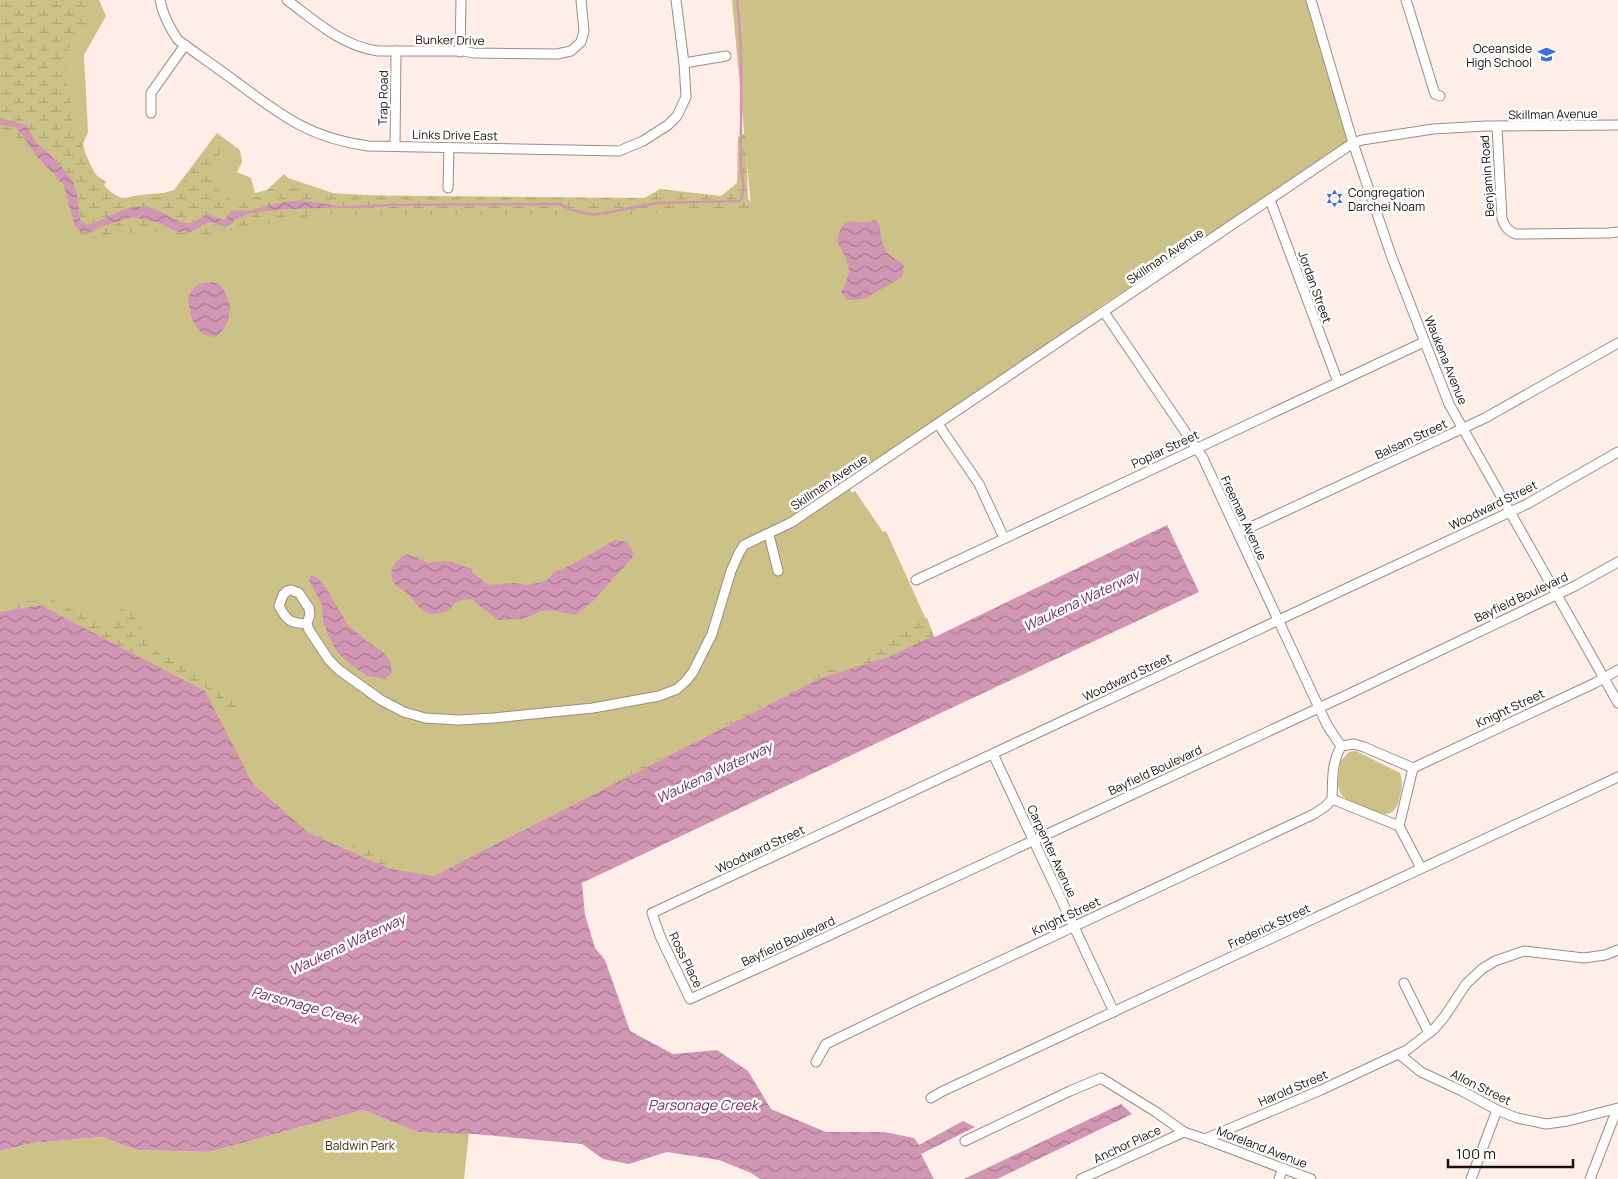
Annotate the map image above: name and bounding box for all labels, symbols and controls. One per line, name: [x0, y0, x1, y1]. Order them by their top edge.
street label: Bunker Drive: [415, 31, 485, 49]
place label: Oceanside High School: [1466, 40, 1532, 71]
school or university icon: Oceanside High School: [1536, 45, 1556, 65]
street label: Trap Road: [374, 70, 392, 126]
street label: Skillman Avenue: [1508, 105, 1598, 123]
street label: Links Drive East: [412, 126, 498, 144]
street label: Benjamin Road: [1476, 135, 1498, 217]
place label: Congregation Darchei Noam: [1348, 184, 1425, 215]
synagogue icon: Congregation Darchei Noam: [1324, 189, 1344, 209]
street label: Skillman Avenue: [1123, 224, 1207, 288]
street label: Jordan Street: [1294, 249, 1336, 326]
street label: Waukena Avenue: [1420, 313, 1472, 407]
street label: Balsam Street: [1372, 415, 1450, 463]
street label: Poplar Street: [1128, 426, 1202, 472]
street label: Skillman Avenue: [787, 450, 871, 514]
street label: Freeman Avenue: [1217, 473, 1271, 563]
street label: Woodward Street: [1446, 476, 1540, 534]
water label: Waukena Waterway: [1020, 564, 1145, 635]
street label: Bayfield Boulevard: [1471, 568, 1571, 626]
street label: Woodward Street: [1080, 649, 1174, 705]
street label: Knight Street: [1473, 685, 1547, 731]
water label: Waukena Waterway: [653, 736, 778, 807]
street label: Bayfield Boulevard: [1105, 741, 1205, 799]
street label: Carpenter Avenue: [1023, 802, 1081, 900]
street label: Woodward Street: [713, 821, 807, 877]
street label: Knight Street: [1029, 893, 1103, 939]
street label: Frederick Street: [1225, 899, 1313, 952]
water label: Waukena Waterway: [286, 908, 411, 979]
street label: Bayfield Boulevard: [738, 912, 838, 970]
street label: Ross Place: [665, 929, 707, 991]
water label: Parsonage Creek: [249, 982, 363, 1029]
street label: Allon Street: [1448, 1065, 1514, 1109]
street label: Harold Street: [1256, 1066, 1330, 1110]
water label: Parsonage Creek: [648, 1095, 760, 1114]
street label: Anchor Place: [1091, 1121, 1163, 1167]
street label: Moreland Avenue: [1214, 1122, 1310, 1172]
scale bar: [1448, 1136, 1573, 1168]
park label: Baldwin Park: [325, 1137, 396, 1154]
text: 100 m: [1456, 1143, 1496, 1164]

